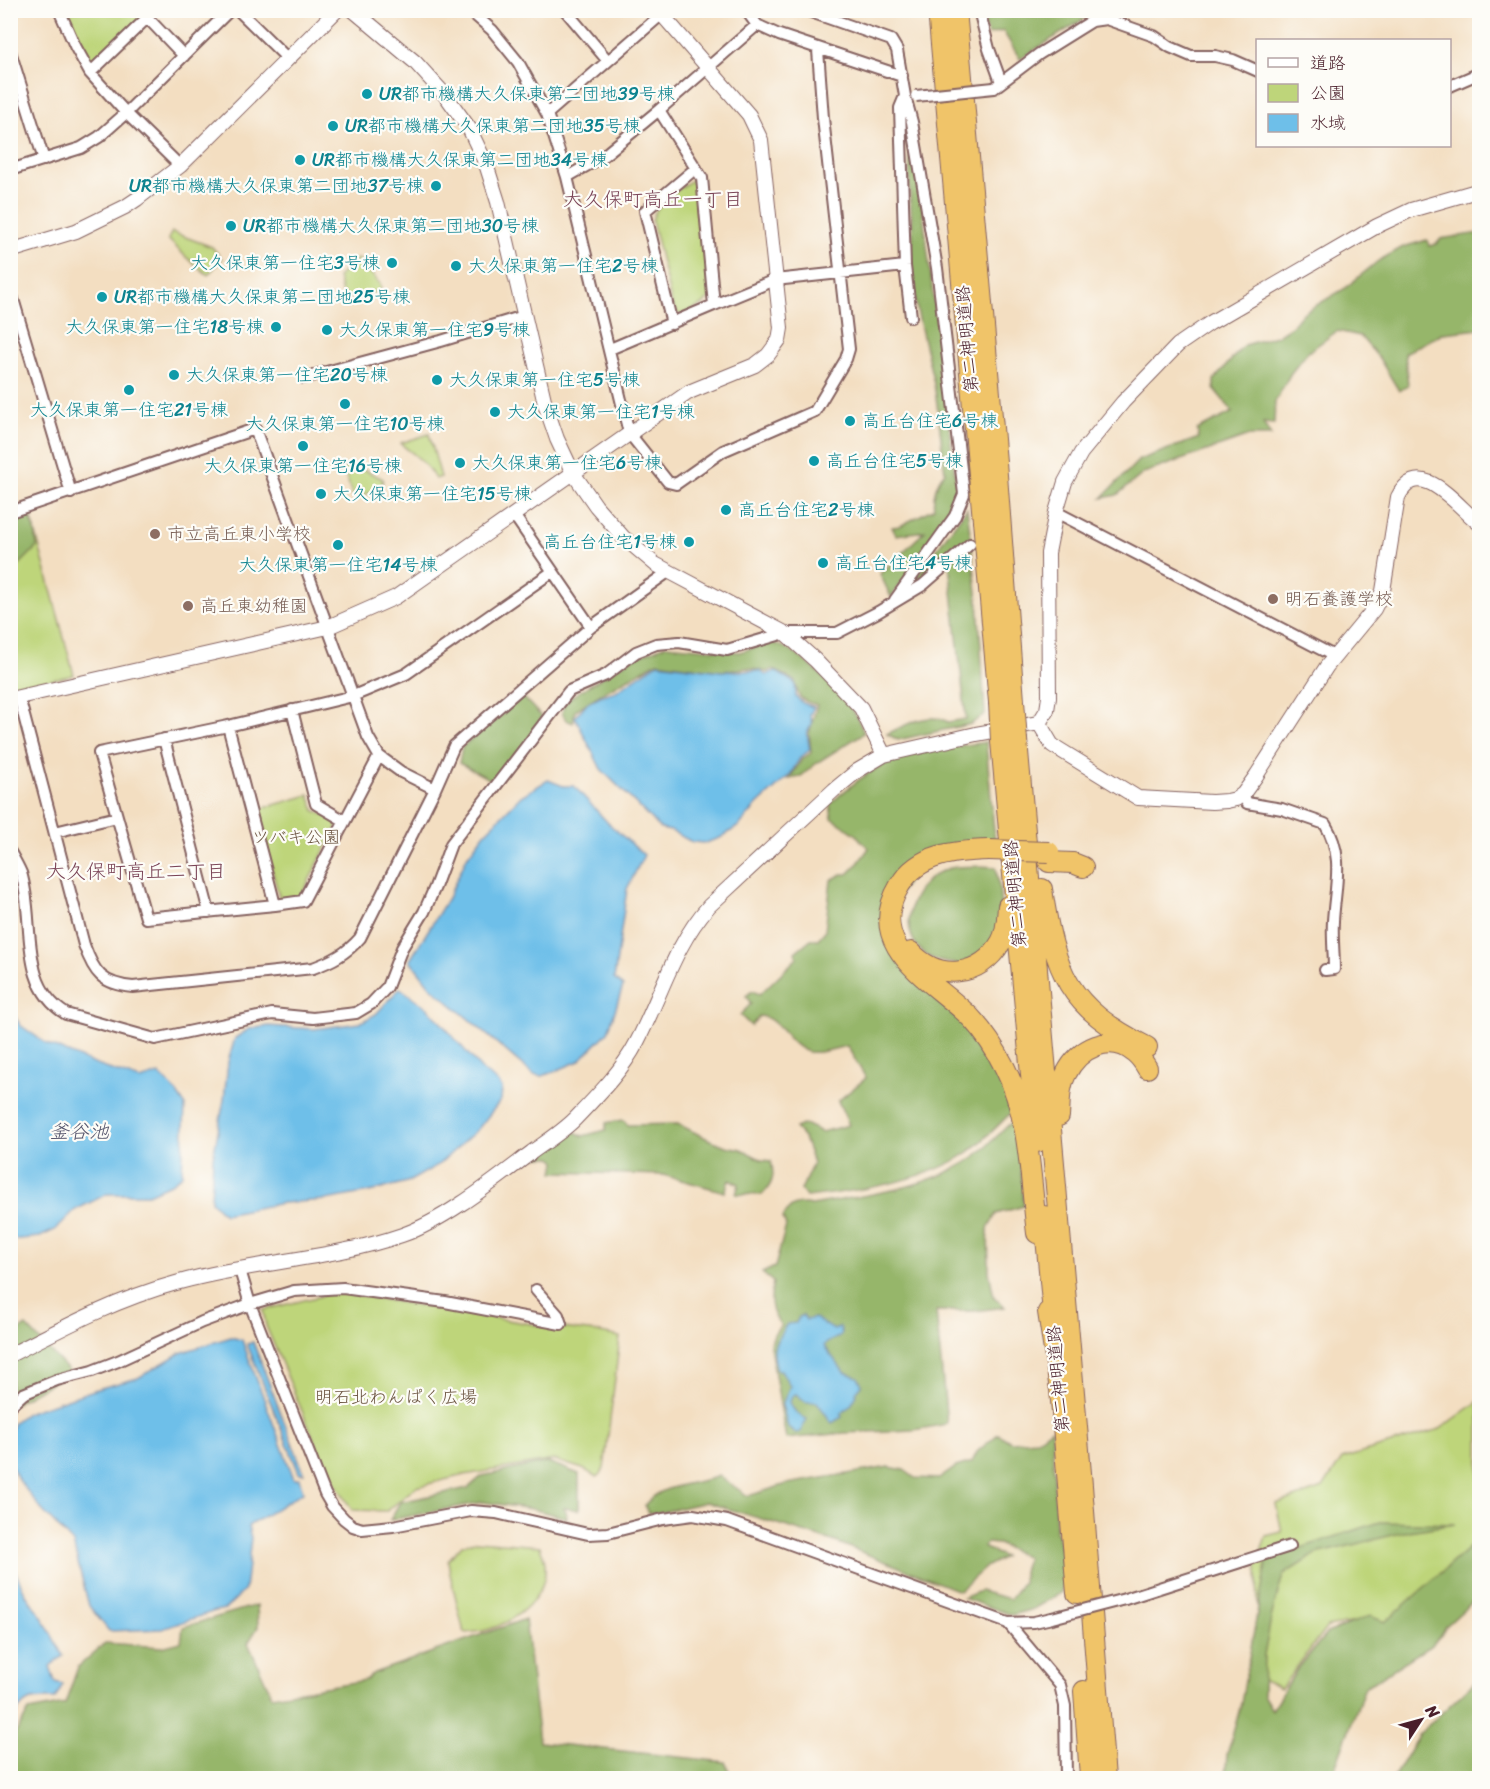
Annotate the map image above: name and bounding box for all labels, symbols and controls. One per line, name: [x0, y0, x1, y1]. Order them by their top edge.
legend: [1256, 39, 1451, 147]
text: 道路: [1310, 47, 1346, 79]
text: 公園: [1310, 77, 1346, 109]
place label: UR都市機構大久保東第二団地39号棟: [379, 78, 675, 110]
marker: UR都市機構大久保東第二団地39号棟: [360, 87, 374, 101]
text: 水域: [1310, 107, 1346, 139]
place label: UR都市機構大久保東第二団地35号棟: [345, 110, 641, 142]
marker: UR都市機構大久保東第二団地35号棟: [326, 119, 340, 133]
place label: UR都市機構大久保東第二団地34号棟: [312, 144, 608, 176]
marker: UR都市機構大久保東第二団地34号棟: [293, 153, 307, 167]
place label: UR都市機構大久保東第二団地37号棟: [129, 170, 424, 202]
marker: UR都市機構大久保東第二団地37号棟: [429, 179, 443, 193]
district label: 大久保町高丘一丁目: [563, 182, 743, 217]
place label: UR都市機構大久保東第二団地30号棟: [243, 210, 539, 242]
marker: UR都市機構大久保東第二団地30号棟: [224, 219, 238, 233]
place label: 大久保東第一住宅3号棟: [190, 247, 380, 279]
place label: 大久保東第一住宅2号棟: [468, 250, 658, 282]
marker: 大久保東第一住宅3号棟: [385, 256, 399, 270]
marker: 大久保東第一住宅2号棟: [449, 259, 463, 273]
place label: UR都市機構大久保東第二団地25号棟: [114, 281, 410, 313]
street label: 第二神明道路: [946, 284, 988, 394]
marker: UR都市機構大久保東第二団地25号棟: [95, 290, 109, 304]
place label: 大久保東第一住宅18号棟: [65, 311, 264, 343]
place label: 大久保東第一住宅9号棟: [339, 314, 530, 346]
marker: 大久保東第一住宅18号棟: [269, 320, 283, 334]
marker: 大久保東第一住宅9号棟: [320, 323, 334, 337]
place label: 大久保東第一住宅20号棟: [186, 359, 388, 391]
place label: 大久保東第一住宅5号棟: [449, 364, 640, 396]
marker: 大久保東第一住宅20号棟: [167, 368, 181, 382]
marker: 大久保東第一住宅5号棟: [430, 373, 444, 387]
marker: 大久保東第一住宅21号棟: [122, 383, 136, 397]
place label: 大久保東第一住宅21号棟: [30, 394, 228, 426]
place label: 大久保東第一住宅1号棟: [507, 396, 695, 428]
marker: 大久保東第一住宅10号棟: [338, 397, 352, 411]
marker: 大久保東第一住宅1号棟: [488, 405, 502, 419]
place label: 高丘台住宅6号棟: [862, 405, 998, 437]
place label: 大久保東第一住宅10号棟: [245, 408, 445, 440]
marker: 高丘台住宅6号棟: [843, 414, 857, 428]
marker: 大久保東第一住宅16号棟: [296, 439, 310, 453]
place label: 高丘台住宅5号棟: [826, 445, 963, 477]
place label: 大久保東第一住宅6号棟: [472, 447, 662, 479]
place label: 大久保東第一住宅16号棟: [204, 450, 402, 482]
marker: 高丘台住宅5号棟: [807, 454, 821, 468]
marker: 大久保東第一住宅6号棟: [453, 456, 467, 470]
place label: 大久保東第一住宅15号棟: [333, 478, 532, 510]
marker: 大久保東第一住宅15号棟: [314, 487, 328, 501]
place label: 高丘台住宅2号棟: [738, 494, 874, 526]
marker: 高丘台住宅2号棟: [719, 503, 733, 517]
place label: 市立高丘東小学校: [167, 518, 311, 550]
place label: 高丘台住宅1号棟: [543, 526, 677, 558]
marker: 市立高丘東小学校: [148, 527, 162, 541]
marker: 高丘台住宅1号棟: [682, 535, 696, 549]
marker: 大久保東第一住宅14号棟: [331, 538, 345, 552]
place label: 高丘台住宅4号棟: [835, 547, 972, 579]
place label: 大久保東第一住宅14号棟: [239, 549, 437, 581]
marker: 高丘台住宅4号棟: [816, 556, 830, 570]
place label: 明石養護学校: [1285, 583, 1393, 615]
place label: 高丘東幼稚園: [200, 590, 308, 622]
marker: 明石養護学校: [1266, 592, 1280, 606]
marker: 高丘東幼稚園: [181, 599, 195, 613]
park label: ツバキ公園: [251, 821, 341, 853]
street label: 第二神明道路: [994, 839, 1036, 949]
district label: 大久保町高丘二丁目: [46, 854, 226, 889]
water label: 釜谷池: [49, 1114, 110, 1149]
street label: 第二神明道路: [1037, 1324, 1079, 1434]
park label: 明石北わんぱく広場: [315, 1381, 477, 1413]
north arrow: [1391, 1690, 1451, 1750]
text: N: [1417, 1698, 1448, 1725]

